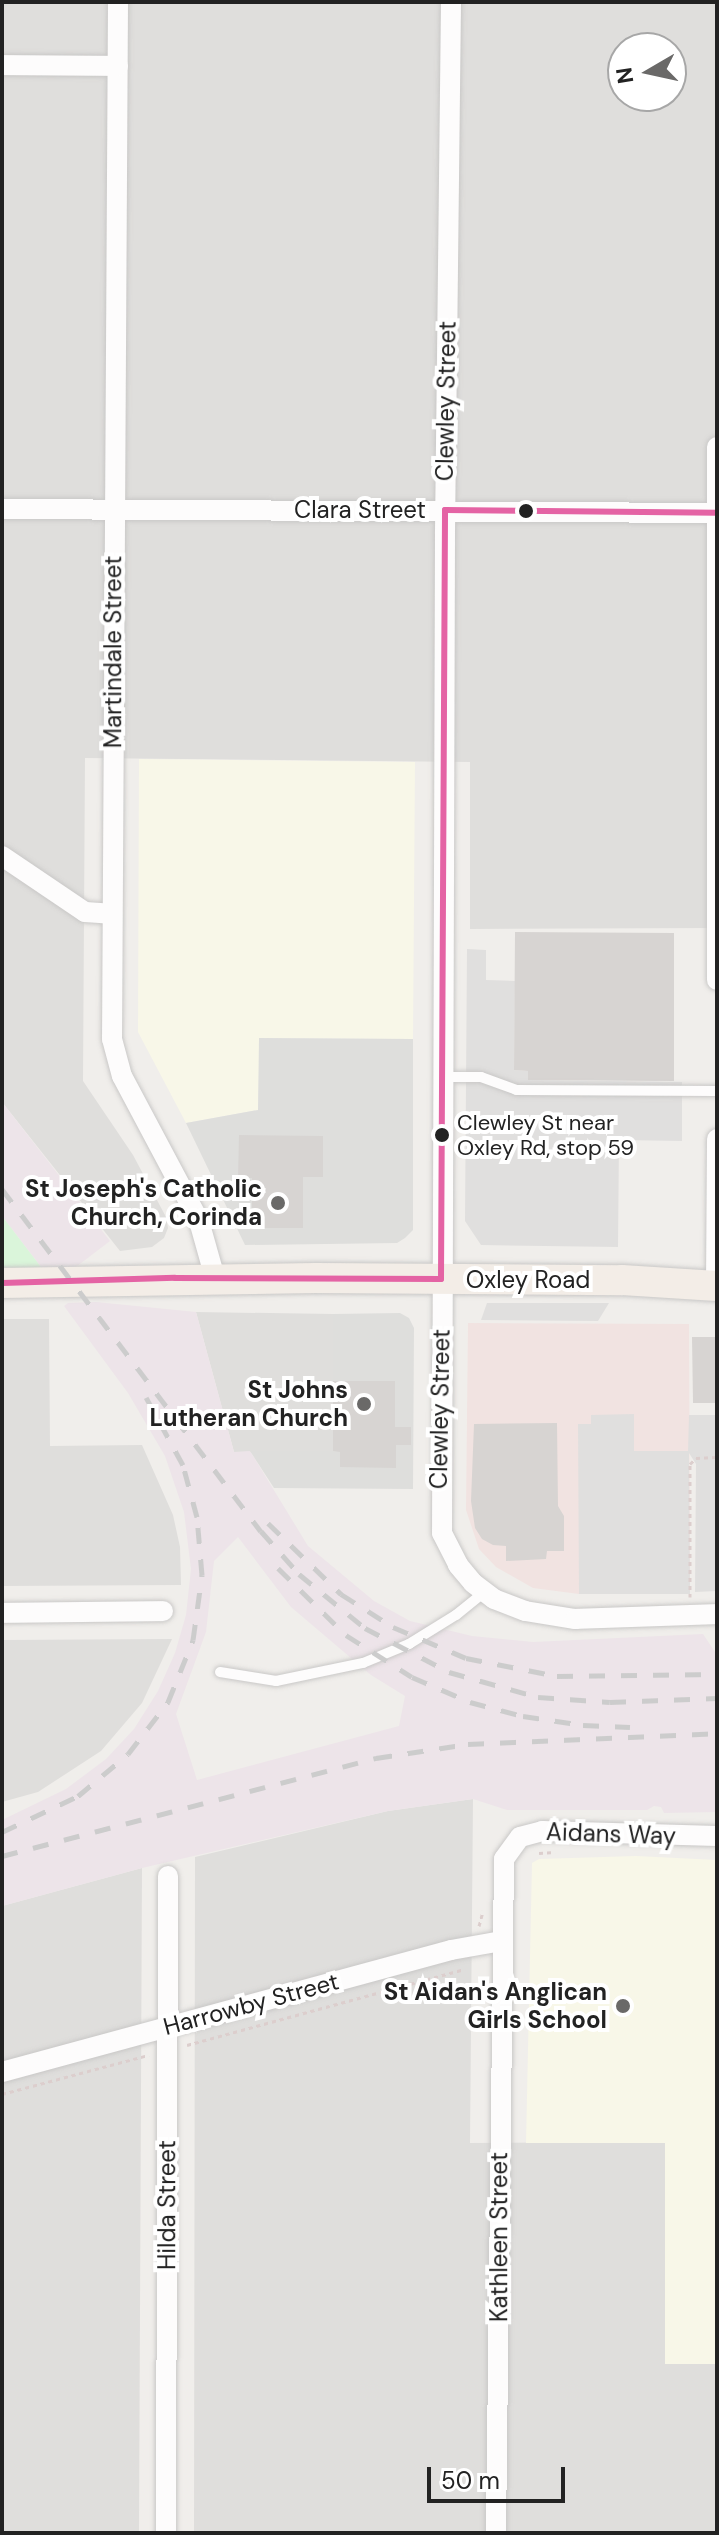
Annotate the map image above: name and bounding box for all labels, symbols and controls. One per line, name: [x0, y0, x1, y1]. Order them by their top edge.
north arrow: [607, 32, 687, 112]
text: N: [609, 65, 640, 86]
street label: Clewley Street: [430, 321, 462, 481]
street label: Clara Street: [294, 496, 426, 524]
unlabelled marker: [518, 503, 534, 519]
street label: Martindale Street: [99, 556, 127, 748]
place label: Clewley St near Oxley Rd, stop 59: [457, 1109, 634, 1160]
marker: Clewley St near Oxley Rd, stop 59: [434, 1127, 450, 1143]
place label: St Joseph's Catholic Church, Corinda: [25, 1175, 262, 1231]
marker: St Joseph's Catholic Church, Corinda: [269, 1194, 287, 1212]
street label: Oxley Road: [466, 1266, 590, 1294]
street label: Clewley Street: [424, 1329, 456, 1489]
place label: St Johns Lutheran Church: [149, 1376, 348, 1432]
marker: St Johns Lutheran Church: [355, 1395, 373, 1413]
street label: Aidans Way: [545, 1817, 677, 1851]
street label: Harrowby Street: [160, 1967, 342, 2041]
place label: St Aidan's Anglican Girls School: [384, 1978, 607, 2034]
marker: St Aidan's Anglican Girls School: [614, 1997, 632, 2015]
street label: Hilda Street: [153, 2140, 181, 2270]
street label: Kathleen Street: [485, 2152, 513, 2322]
scale bar: [431, 2451, 569, 2501]
text: 50 m: [441, 2465, 500, 2496]

